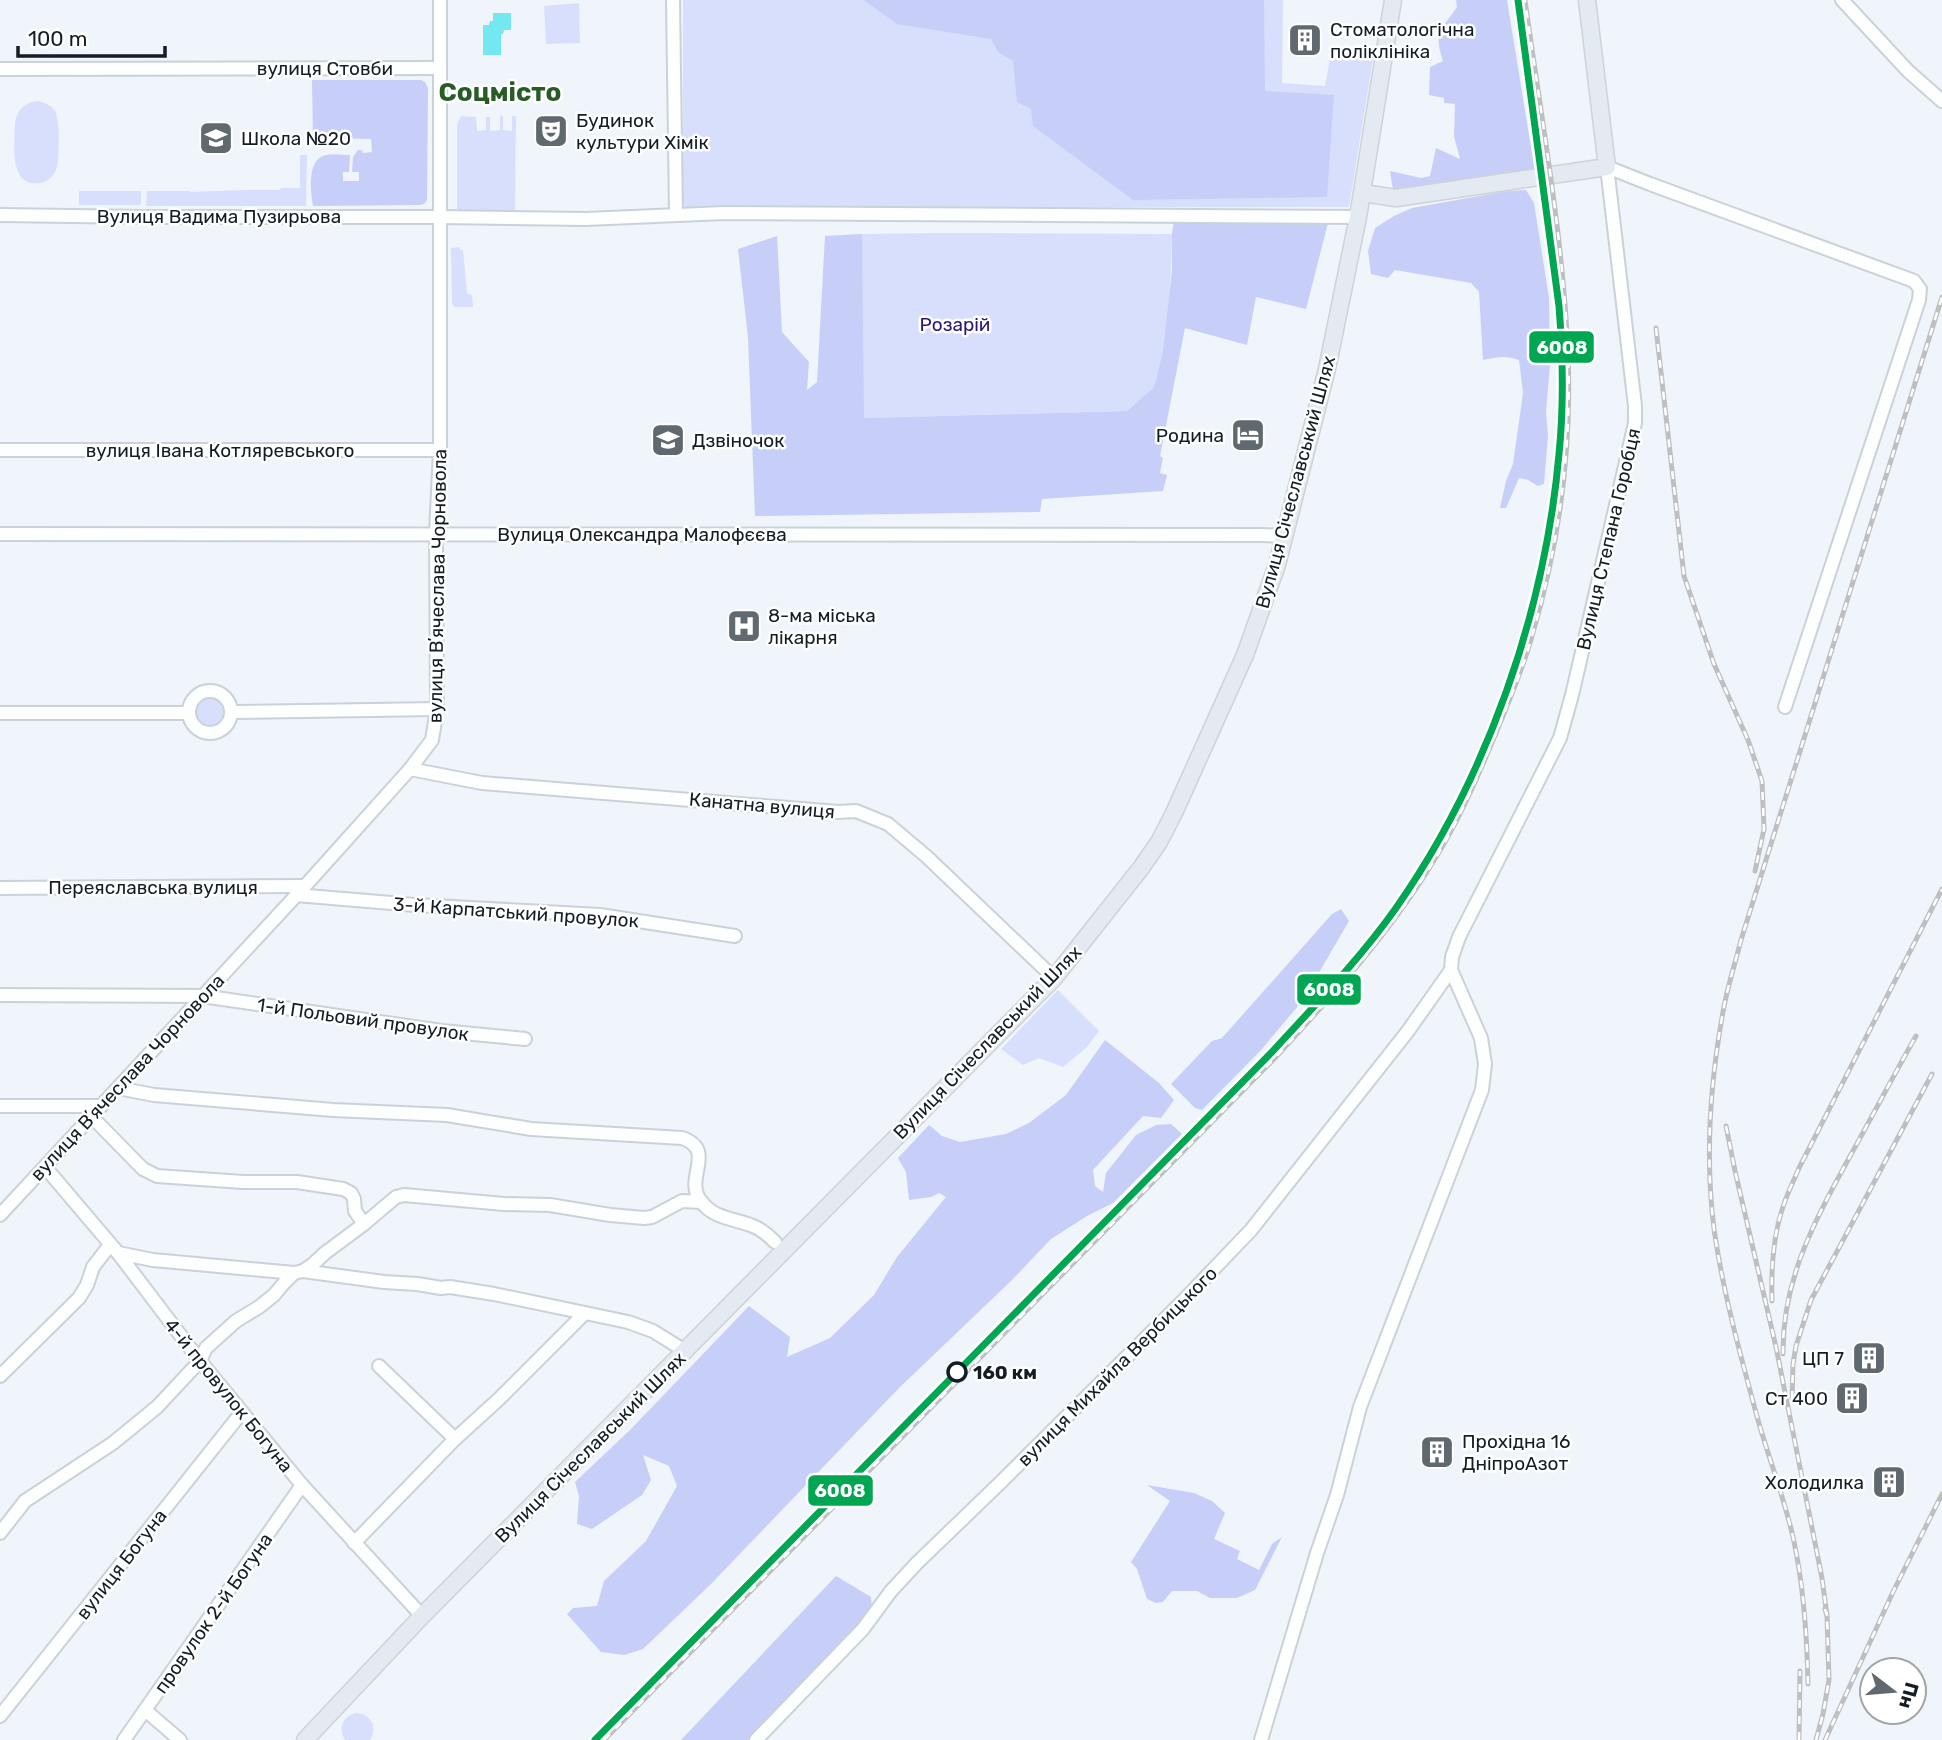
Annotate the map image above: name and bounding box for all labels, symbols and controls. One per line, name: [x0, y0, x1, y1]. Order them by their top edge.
scale bar: [18, 14, 164, 58]
place label: Стоматологічна поліклініка: [1330, 18, 1474, 63]
building icon: Стоматологічна поліклініка: [1286, 21, 1324, 59]
text: 100 m: [28, 26, 87, 51]
street label: вулиця Стовби: [257, 57, 393, 80]
district label: Соцмісто: [439, 77, 561, 108]
place label: Будинок культури Хімік: [576, 109, 709, 154]
theatre icon: Будинок культури Хімік: [532, 112, 570, 150]
school or university icon: Школа №20: [197, 119, 235, 157]
place label: Школа №20: [241, 127, 351, 150]
street label: Вулиця Вадима Пузирьова: [97, 205, 341, 228]
park label: Розарій: [920, 313, 990, 336]
line badge: 6008: [1528, 330, 1595, 364]
text: 6008: [1536, 336, 1588, 359]
street label: Вулиця Січеславський Шлях: [1251, 353, 1340, 611]
hotel icon: Родина: [1229, 416, 1267, 454]
school or university icon: Дзвіночок: [649, 421, 687, 459]
place label: Родина: [1156, 424, 1224, 447]
street label: Вулиця Степана Горобця: [1572, 426, 1645, 652]
place label: Дзвіночок: [692, 429, 784, 452]
street label: вулиця Івана Котляревського: [86, 439, 354, 462]
street label: вулиця Вʼячеслава Чорновола: [424, 449, 451, 723]
street label: Вулиця Олександра Малофєєва: [497, 523, 787, 546]
place label: 8-ма міська лікарня: [768, 604, 876, 649]
hospital icon: 8-ма міська лікарня: [725, 607, 763, 645]
street label: Канатна вулиця: [688, 788, 836, 823]
street label: Переяславська вулиця: [48, 876, 258, 899]
street label: 3-й Карпатський провулок: [392, 892, 640, 933]
street label: Вулиця Січеславський Шлях: [889, 941, 1086, 1144]
street label: вулиця Вʼячеслава Чорновола: [25, 969, 229, 1185]
line badge: 6008: [1296, 973, 1362, 1006]
text: 6008: [1303, 978, 1355, 1001]
street label: 1-й Польовий провулок: [255, 993, 470, 1046]
street label: вулиця Михайла Вербицького: [1013, 1262, 1222, 1471]
street label: 4-й провулок Богуна: [159, 1314, 298, 1477]
building icon: ЦП 7: [1850, 1339, 1888, 1377]
street label: Вулиця Січеславський Шлях: [490, 1347, 691, 1548]
place label: ЦП 7: [1802, 1347, 1844, 1370]
place label: 160 км: [973, 1361, 1037, 1384]
marker: 160 км: [947, 1362, 967, 1382]
building icon: Ст 400: [1833, 1379, 1871, 1417]
place label: Ст 400: [1765, 1387, 1828, 1410]
place label: Прохідна 16 ДніпроАзот: [1462, 1430, 1570, 1475]
building icon: Прохідна 16 ДніпроАзот: [1418, 1433, 1456, 1471]
building icon: Холодилка: [1870, 1463, 1908, 1501]
place label: Холодилка: [1765, 1471, 1864, 1494]
line badge: 6008: [807, 1474, 874, 1507]
text: 6008: [814, 1479, 866, 1502]
street label: вулиця Богуна: [71, 1505, 172, 1624]
street label: провулок 2-й Богуна: [149, 1529, 277, 1698]
north arrow: [1858, 1656, 1928, 1726]
text: Пн: [1894, 1680, 1924, 1711]

